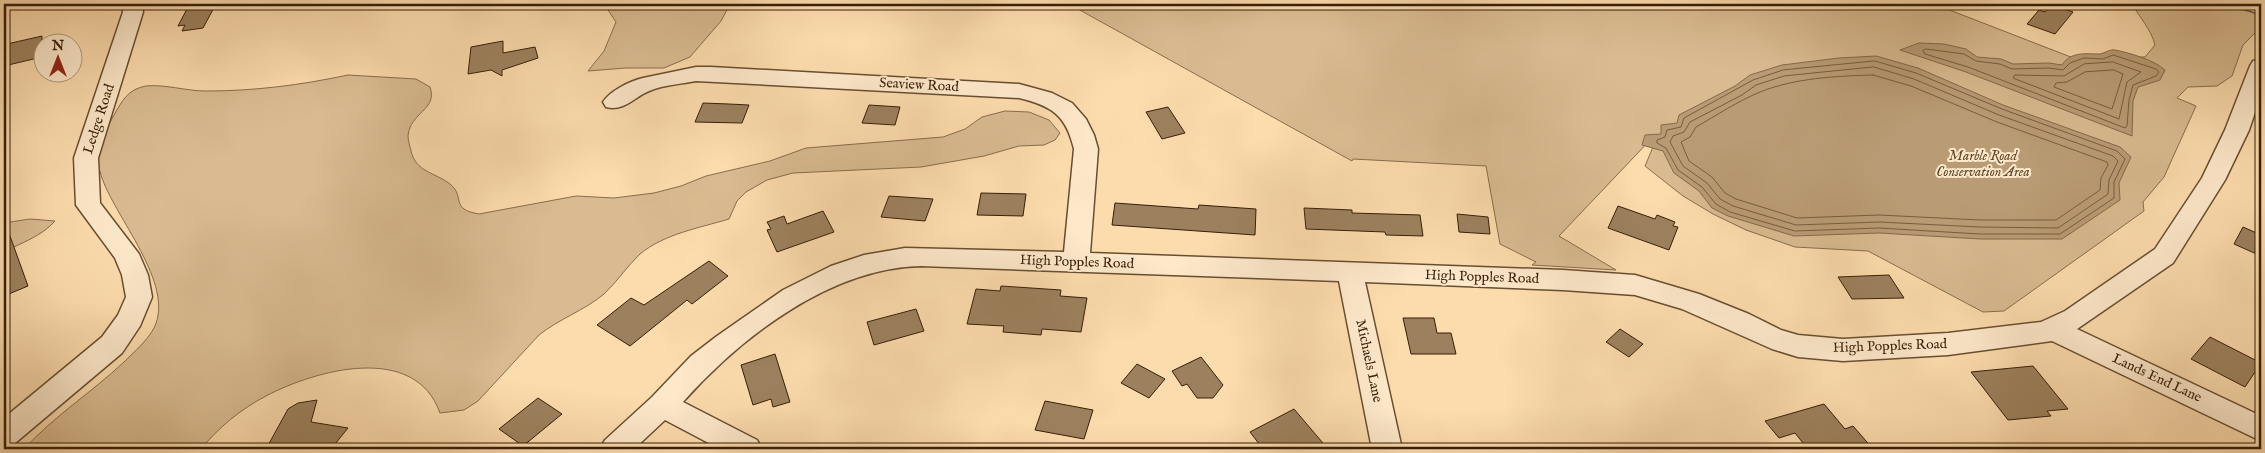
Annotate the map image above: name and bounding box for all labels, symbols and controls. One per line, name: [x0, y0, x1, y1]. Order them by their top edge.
north arrow: [32, 32, 82, 82]
text: N: [51, 37, 64, 55]
street label: Seaview Road: [879, 74, 960, 96]
street label: Ledge Road: [79, 81, 119, 156]
park label: Marble Road Conservation Area: [1936, 147, 2030, 181]
street label: High Popples Road: [1020, 251, 1135, 273]
street label: High Popples Road: [1425, 266, 1540, 288]
street label: Michaels Lane: [1351, 318, 1387, 405]
street label: High Popples Road: [1833, 335, 1948, 357]
street label: Lands End Lane: [2109, 349, 2205, 407]

